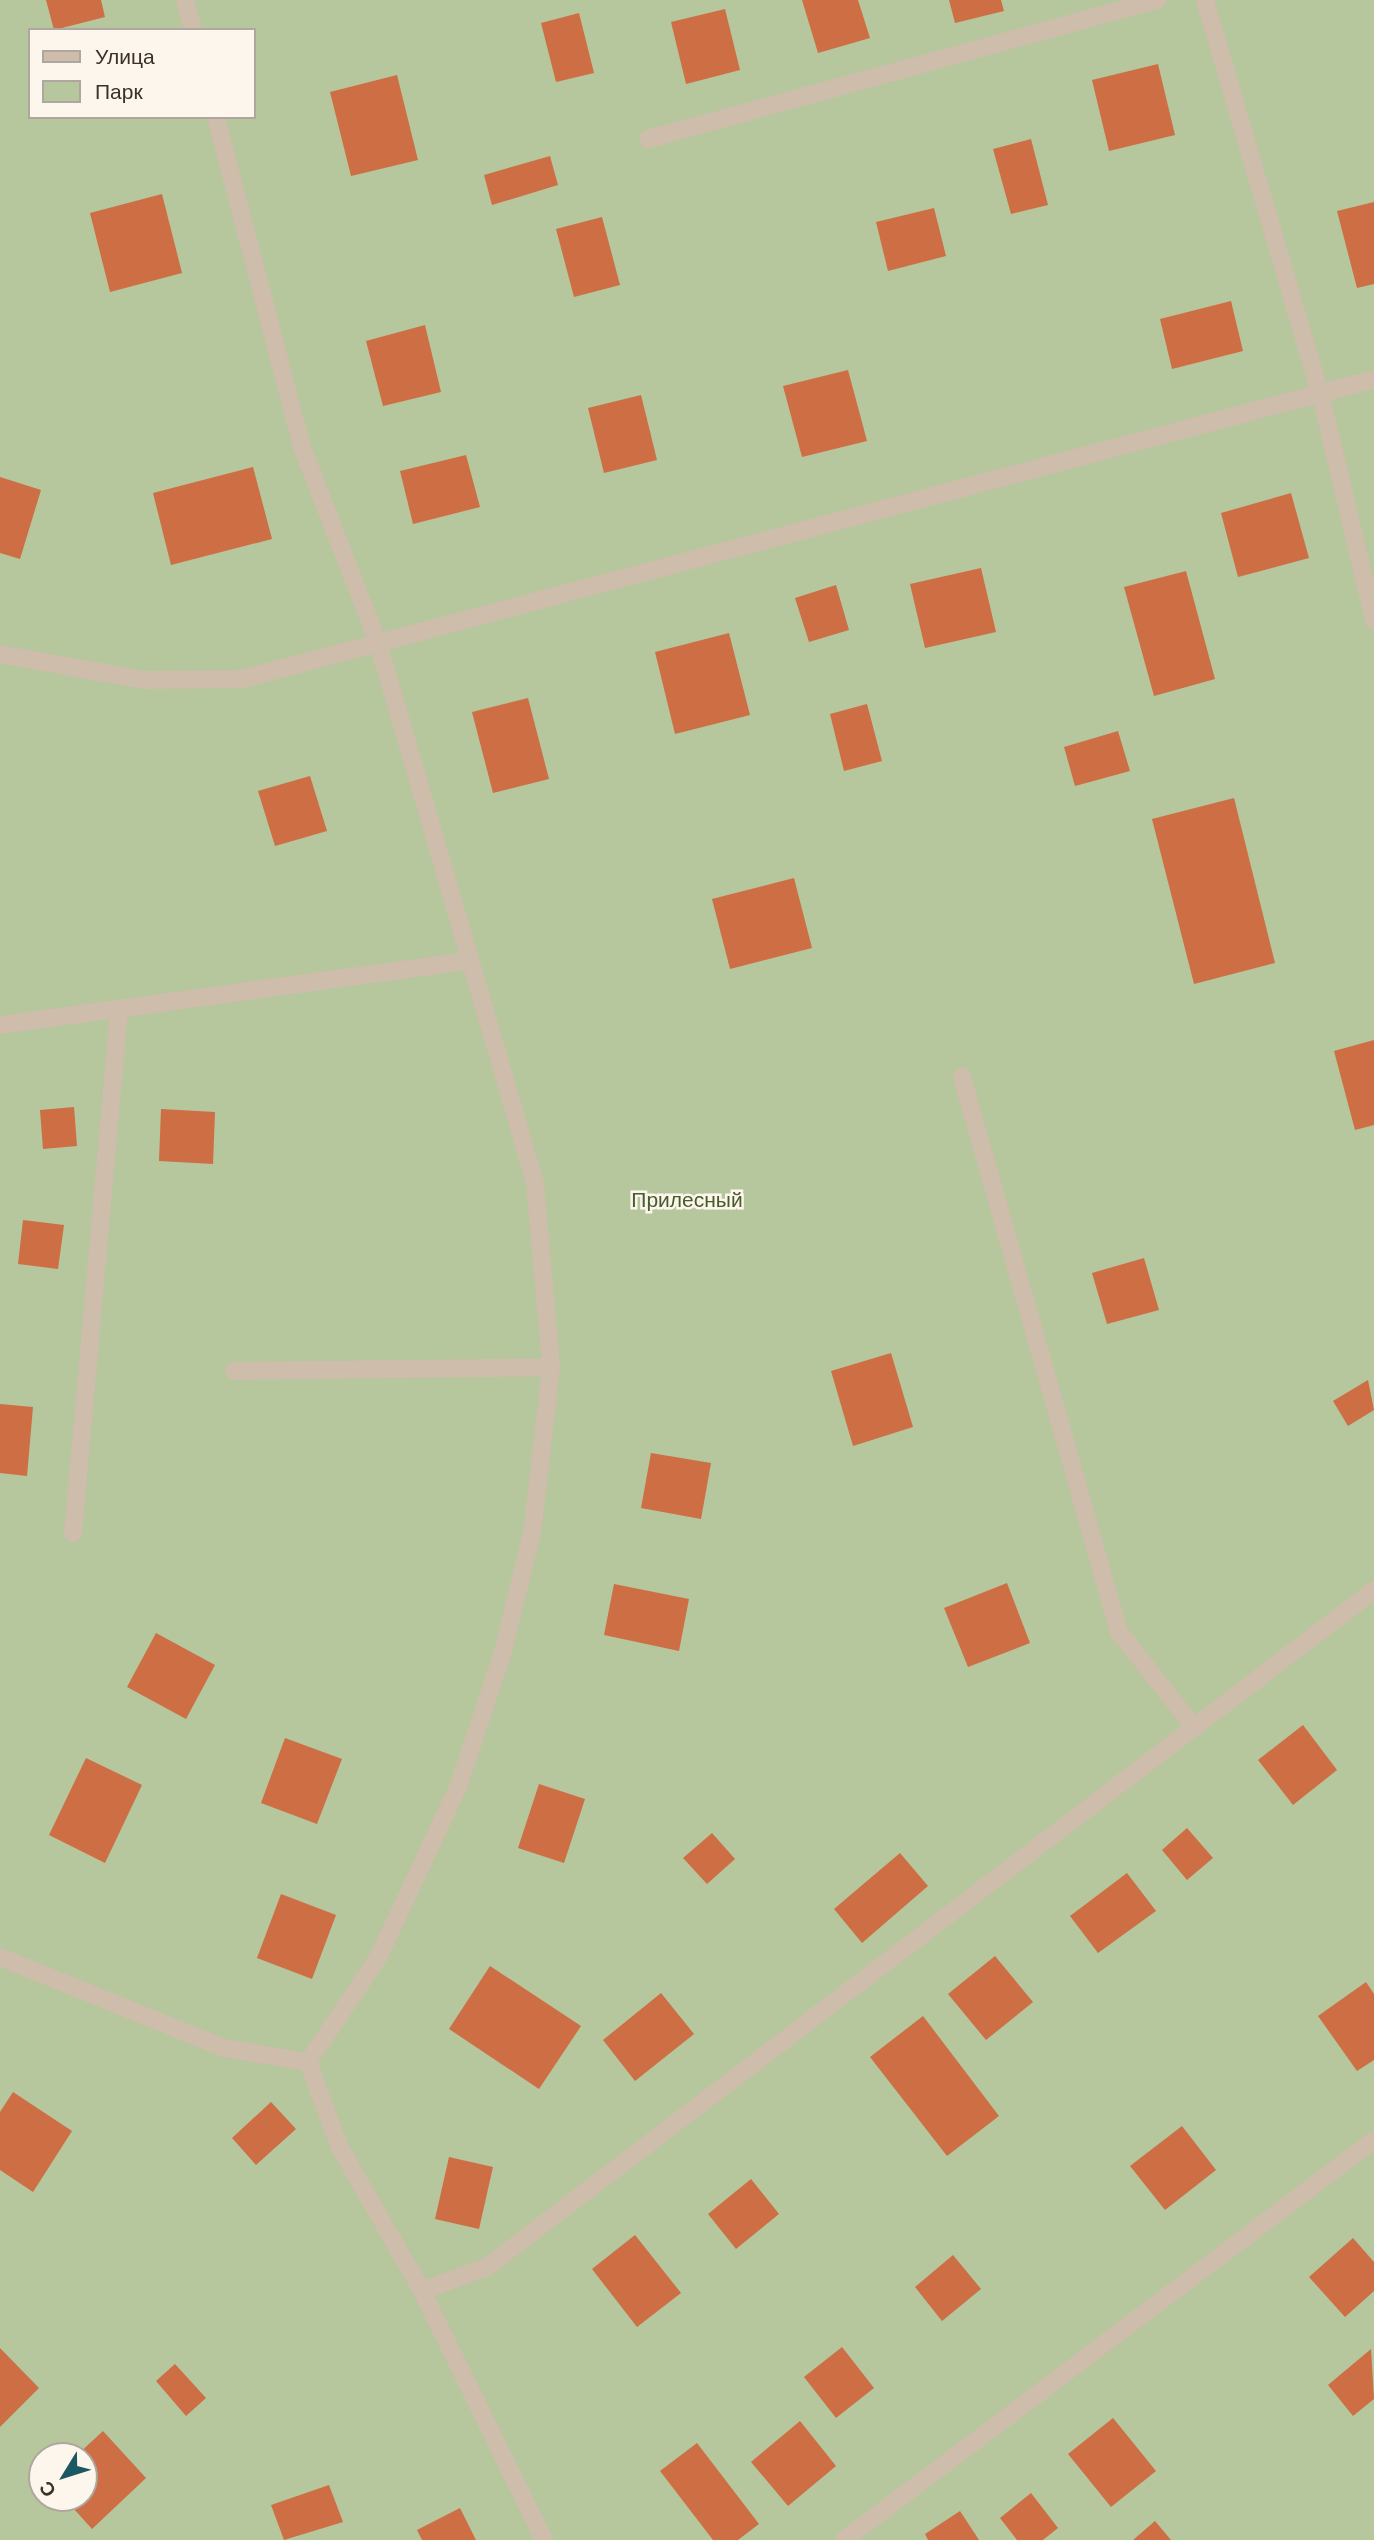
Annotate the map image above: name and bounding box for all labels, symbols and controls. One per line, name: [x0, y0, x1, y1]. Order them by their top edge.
legend: [28, 28, 256, 119]
text: Улица: [95, 44, 155, 69]
text: Парк: [95, 79, 143, 104]
park label: Прилесный: [631, 1187, 743, 1213]
north arrow: [28, 2442, 98, 2512]
text: С: [34, 2477, 61, 2502]

